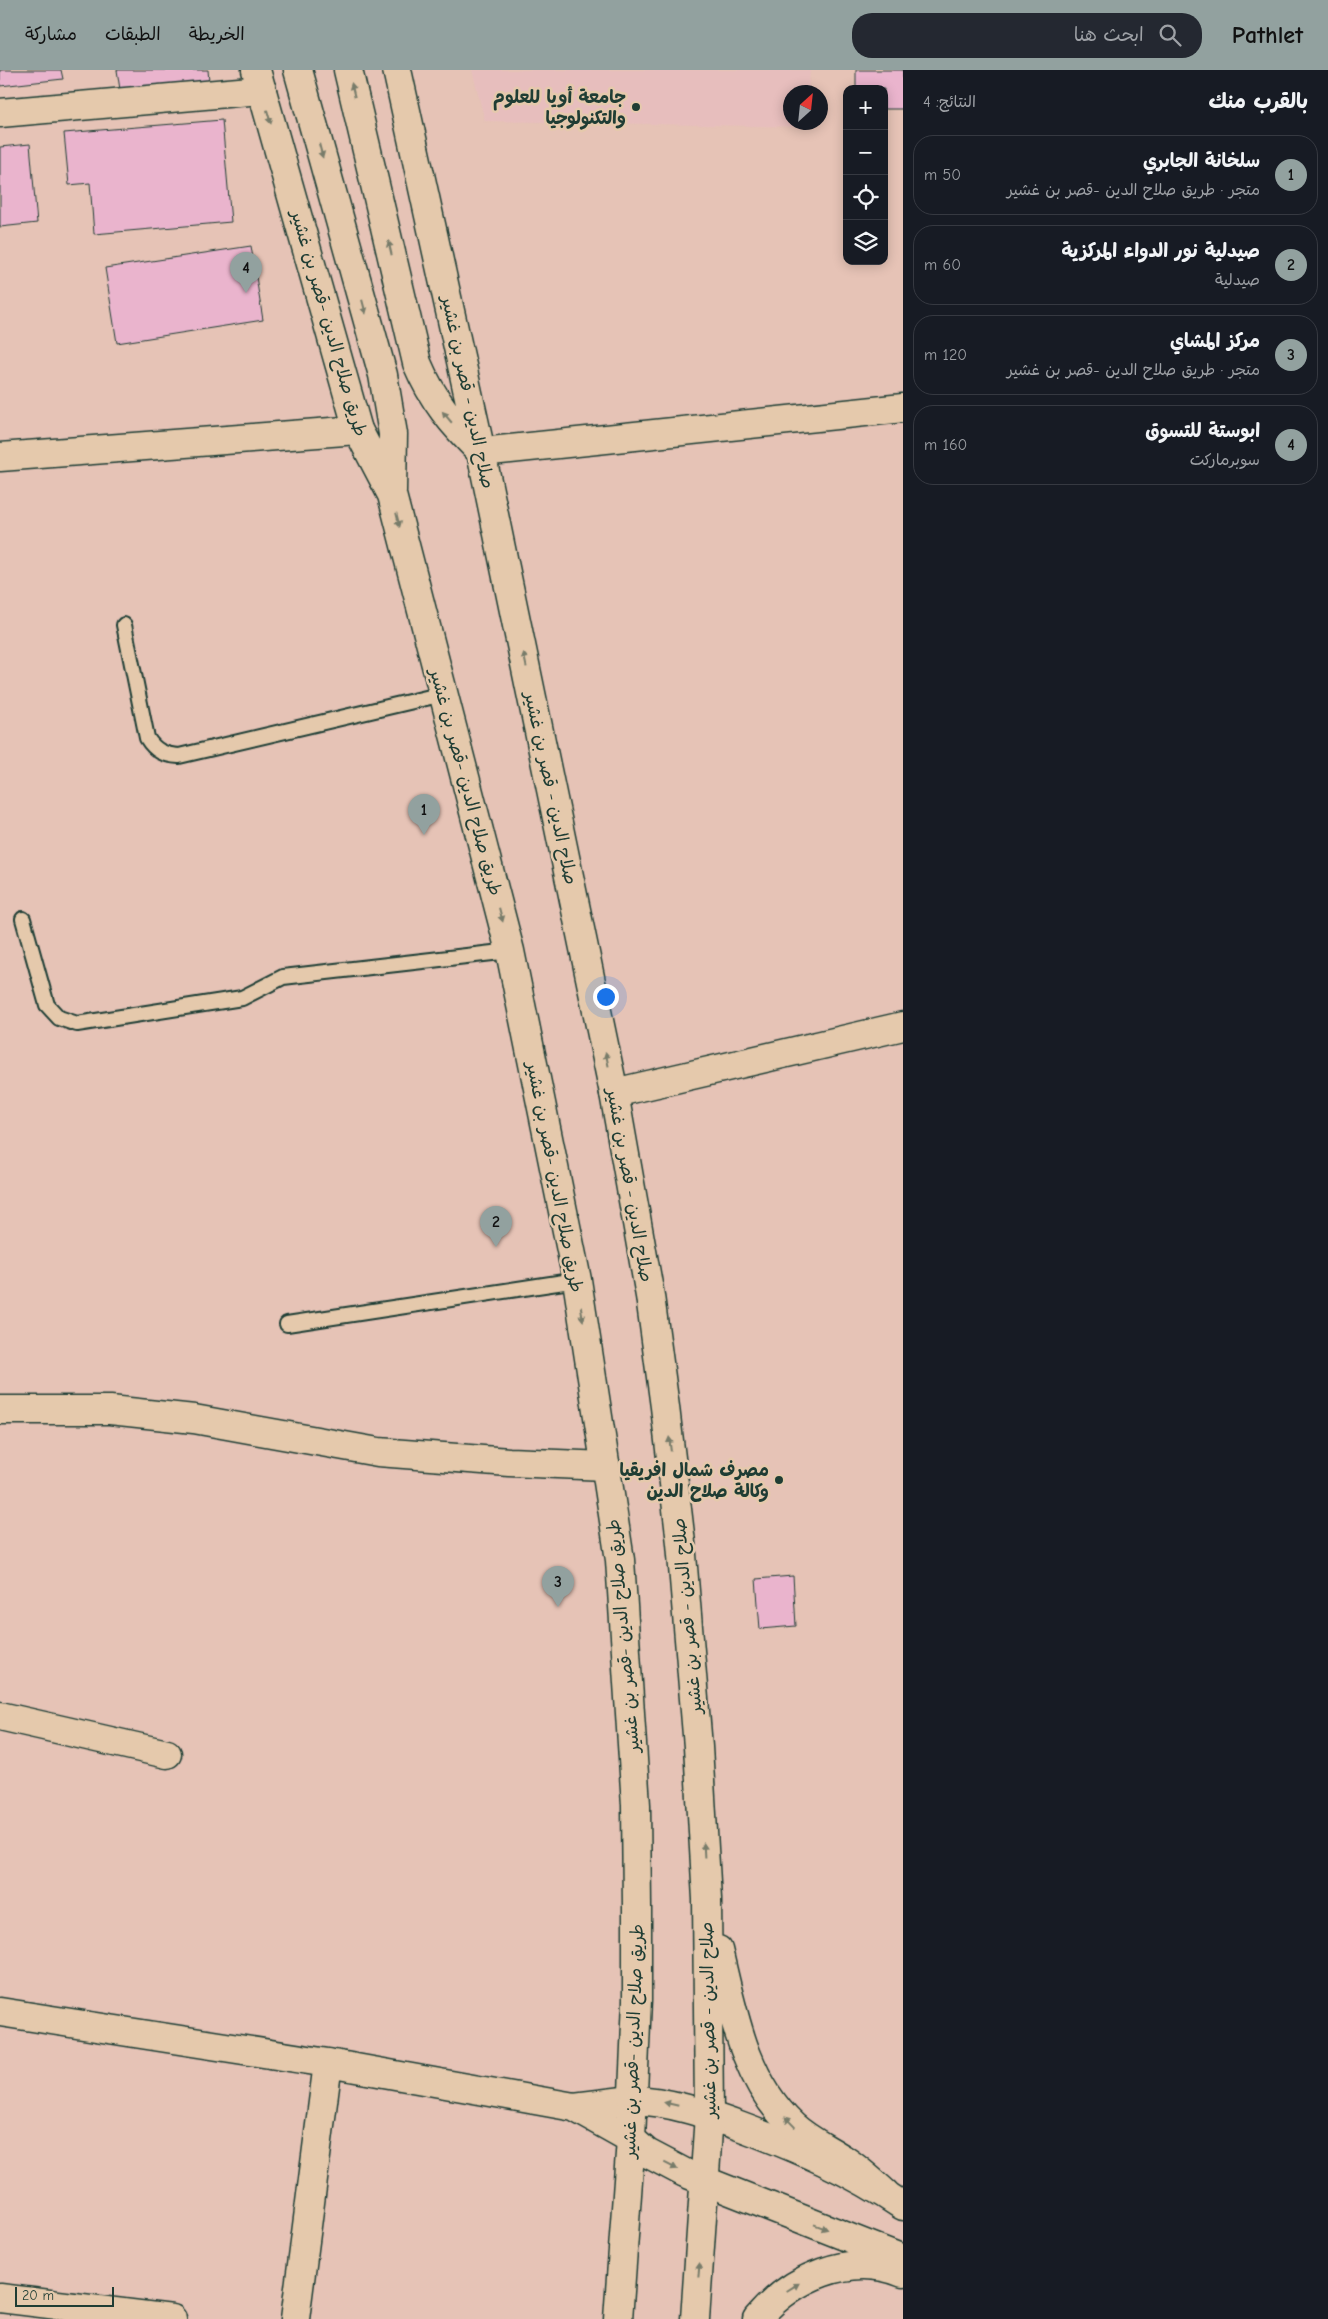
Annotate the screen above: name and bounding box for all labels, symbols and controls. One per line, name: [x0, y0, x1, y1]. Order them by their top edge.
search box: [852, 13, 1202, 58]
icon: search: [1156, 21, 1184, 49]
text: Pathlet: [1232, 21, 1303, 49]
text: مشاركة: [25, 24, 77, 45]
text: الطبقات: [105, 24, 161, 45]
text: الخريطة: [189, 24, 245, 45]
text: ابحث هنا: [1074, 24, 1144, 46]
one-way arrow: [349, 82, 357, 97]
north arrow: [783, 85, 828, 130]
map controls: [843, 85, 888, 265]
button: +: [843, 85, 888, 130]
place label: جامعة أويا للعلوم والتكنولوجيا: [493, 86, 626, 130]
text: بالقرب منك: [1208, 89, 1308, 113]
text: النتائج: 4: [923, 93, 976, 111]
marker: جامعة أويا للعلوم والتكنولوجيا: [630, 101, 642, 113]
one-way arrow: [266, 109, 274, 124]
button: −: [843, 130, 888, 175]
one-way arrow: [317, 143, 325, 158]
text: سلخانة الجابري: [1143, 150, 1260, 172]
text: 50 m: [924, 166, 961, 184]
text: 1: [1288, 166, 1294, 184]
button: locate: [843, 175, 888, 220]
text: متجر · طريق صلاح الدين -قصر بن غشير: [1007, 181, 1260, 199]
street label: طريق صلاح الدين -قصر بن غشير: [285, 206, 371, 439]
button: layers: [843, 220, 888, 265]
text: صيدلية نور الدواء المركزية: [1062, 240, 1260, 262]
one-way arrow: [386, 241, 394, 256]
pin: 4: [230, 252, 262, 293]
text: 60 m: [924, 256, 961, 274]
text: 2: [1287, 256, 1295, 274]
text: صيدلية: [1215, 271, 1260, 289]
street label: صلاح الدين - قصر بن غشير: [435, 292, 498, 491]
one-way arrow: [360, 300, 368, 315]
text: مركز المشاي: [1170, 330, 1260, 352]
text: 120 m: [924, 346, 967, 364]
text: 3: [1287, 346, 1295, 364]
text: متجر · طريق صلاح الدين -قصر بن غشير: [1007, 361, 1260, 379]
one-way arrow: [442, 410, 453, 423]
text: ابوستة للتسوق: [1145, 420, 1260, 442]
text: 160 m: [924, 436, 967, 454]
text: 4: [1287, 436, 1295, 454]
text: سوبرماركت: [1190, 451, 1260, 469]
one-way arrow: [395, 513, 403, 528]
one-way arrow: [520, 652, 528, 668]
street label: طريق صلاح الدين -قصر بن غشير: [424, 664, 506, 898]
street label: صلاح الدين - قصر بن غشير: [518, 688, 581, 887]
pin: 1: [408, 794, 440, 835]
one-way arrow: [497, 907, 505, 922]
your location: [593, 984, 619, 1010]
one-way arrow: [603, 1051, 611, 1067]
street label: طريق صلاح الدين -قصر بن غشير: [520, 1058, 587, 1294]
street label: صلاح الدين - قصر بن غشير: [601, 1084, 657, 1284]
pin: 2: [480, 1206, 512, 1247]
one-way arrow: [579, 1306, 587, 1322]
one-way arrow: [666, 1436, 674, 1452]
place label: مصرف شمال افريقيا وكالة صلاح الدين: [620, 1460, 769, 1502]
marker: مصرف شمال افريقيا وكالة صلاح الدين: [773, 1474, 785, 1486]
street label: صلاح الدين - قصر بن غشير: [668, 1517, 708, 1717]
street label: طريق صلاح الدين -قصر بن غشير: [603, 1518, 645, 1756]
pin: 3: [542, 1566, 574, 1607]
one-way arrow: [700, 1842, 708, 1858]
street label: صلاح الدين - قصر بن غشير: [696, 1921, 722, 2121]
street label: طريق صلاح الدين -قصر بن غشير: [619, 1923, 649, 2161]
one-way arrow: [664, 2100, 679, 2108]
one-way arrow: [784, 2116, 796, 2128]
one-way arrow: [664, 2162, 678, 2170]
one-way arrow: [814, 2223, 829, 2231]
one-way arrow: [695, 2262, 703, 2278]
one-way arrow: [787, 2282, 800, 2292]
scale bar: [15, 2284, 114, 2307]
text: 20 m: [22, 2287, 54, 2304]

